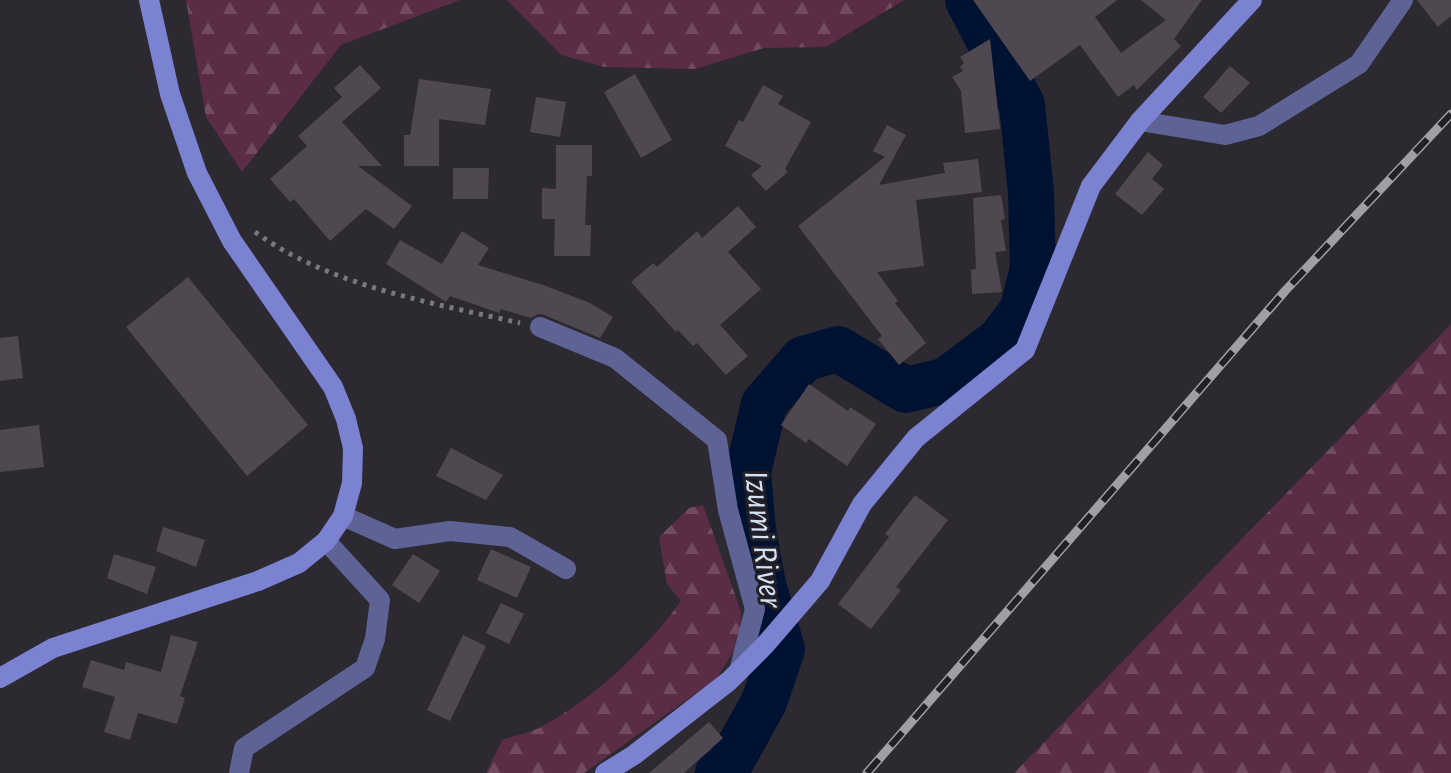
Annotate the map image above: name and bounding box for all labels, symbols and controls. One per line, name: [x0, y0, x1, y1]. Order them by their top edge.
water label: Izumi River: [738, 468, 788, 611]

